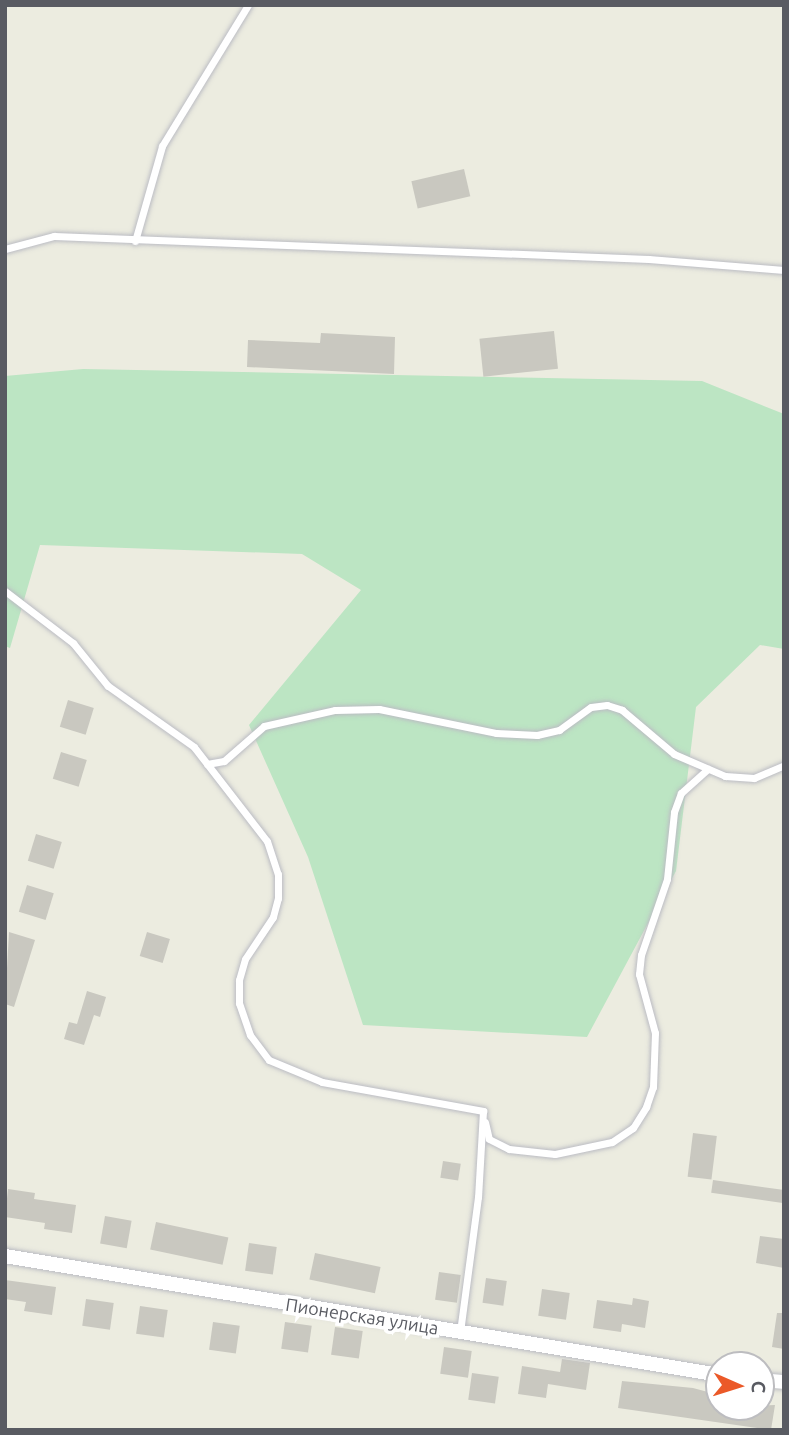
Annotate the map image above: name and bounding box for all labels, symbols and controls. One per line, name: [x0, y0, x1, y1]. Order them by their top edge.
street label: Пионерская улица: [284, 1293, 440, 1339]
north arrow: [705, 1351, 775, 1421]
text: С: [748, 1380, 770, 1394]

